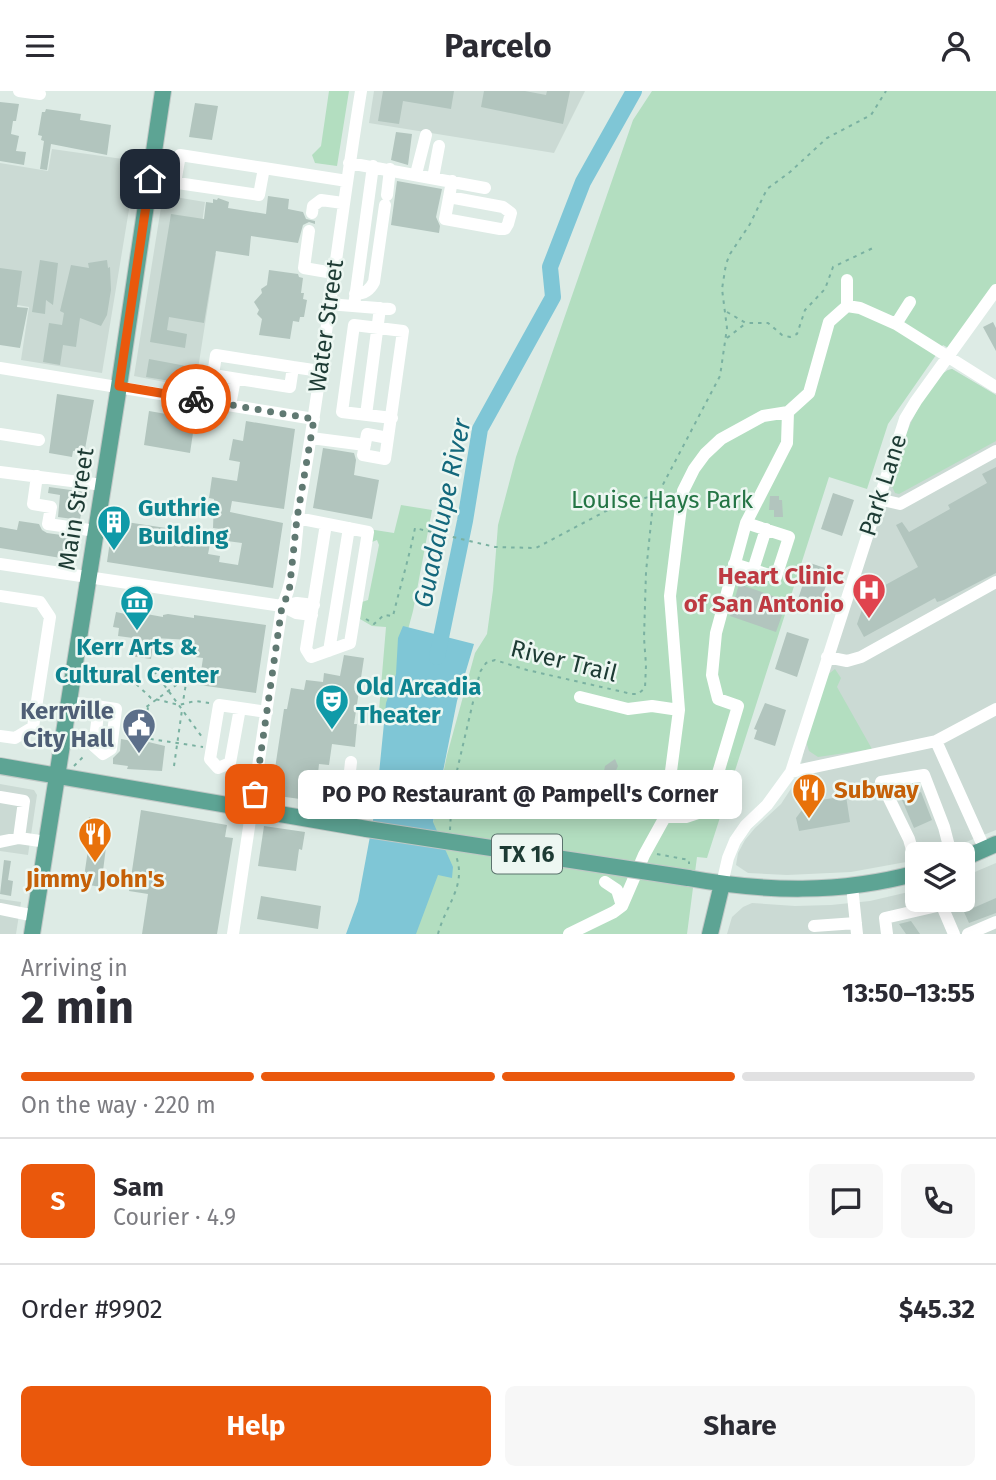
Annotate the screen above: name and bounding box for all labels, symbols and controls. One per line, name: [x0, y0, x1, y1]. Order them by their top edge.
icon: menu: [21, 27, 59, 65]
text: Parcelo: [444, 27, 552, 65]
icon: person: [937, 27, 975, 65]
pin: [120, 149, 180, 209]
icon: home: [131, 160, 169, 198]
street label: Water Street: [303, 257, 349, 394]
courier: [161, 364, 231, 434]
icon: bike: [177, 380, 215, 418]
water label: Guadalupe River: [407, 415, 478, 610]
street label: Park Lane: [853, 430, 913, 540]
street label: Main Street: [52, 445, 100, 572]
park label: Louise Hays Park: [571, 486, 754, 514]
place label: Guthrie Building: [138, 494, 229, 550]
building icon: Guthrie Building: [95, 503, 133, 552]
place label: Heart Clinic of San Antonio: [684, 562, 844, 618]
hospital icon: Heart Clinic of San Antonio: [850, 571, 888, 620]
museum icon: Kerr Arts & Cultural Center: [118, 583, 156, 632]
place label: Kerr Arts & Cultural Center: [55, 633, 219, 689]
street label: River Trail: [508, 634, 620, 688]
place label: Old Arcadia Theater: [356, 673, 481, 729]
theatre icon: Old Arcadia Theater: [313, 682, 351, 731]
place label: Kerrville City Hall: [20, 697, 115, 753]
public building icon: Kerrville City Hall: [120, 706, 158, 755]
pin: [225, 764, 285, 824]
callout: PO PO Restaurant @ Pampell's Corner: [297, 769, 742, 819]
restaurant icon: Subway: [790, 771, 828, 820]
icon: bag: [236, 775, 274, 813]
place label: Subway: [834, 776, 919, 804]
text: PO PO Restaurant @ Pampell's Corner: [322, 780, 718, 808]
restaurant icon: Jimmy John's: [76, 815, 114, 864]
road number: TX 16: [492, 835, 562, 873]
map controls: [905, 842, 975, 912]
button: layers: [905, 842, 975, 912]
place label: Jimmy John's: [24, 865, 165, 893]
text: Arriving in: [21, 954, 128, 982]
text: 13:50–13:55: [842, 978, 975, 1009]
text: 2 min: [21, 980, 134, 1035]
text: On the way · 220 m: [21, 1091, 216, 1119]
button: chat: [809, 1164, 883, 1238]
button: phone: [901, 1164, 975, 1238]
text: Sam: [113, 1172, 164, 1203]
text: S: [51, 1186, 65, 1217]
text: Courier · 4.9: [113, 1203, 236, 1231]
text: Order #9902: [21, 1294, 163, 1325]
text: $45.32: [899, 1294, 975, 1325]
button: Help: [21, 1386, 491, 1466]
button: Share: [505, 1386, 975, 1466]

